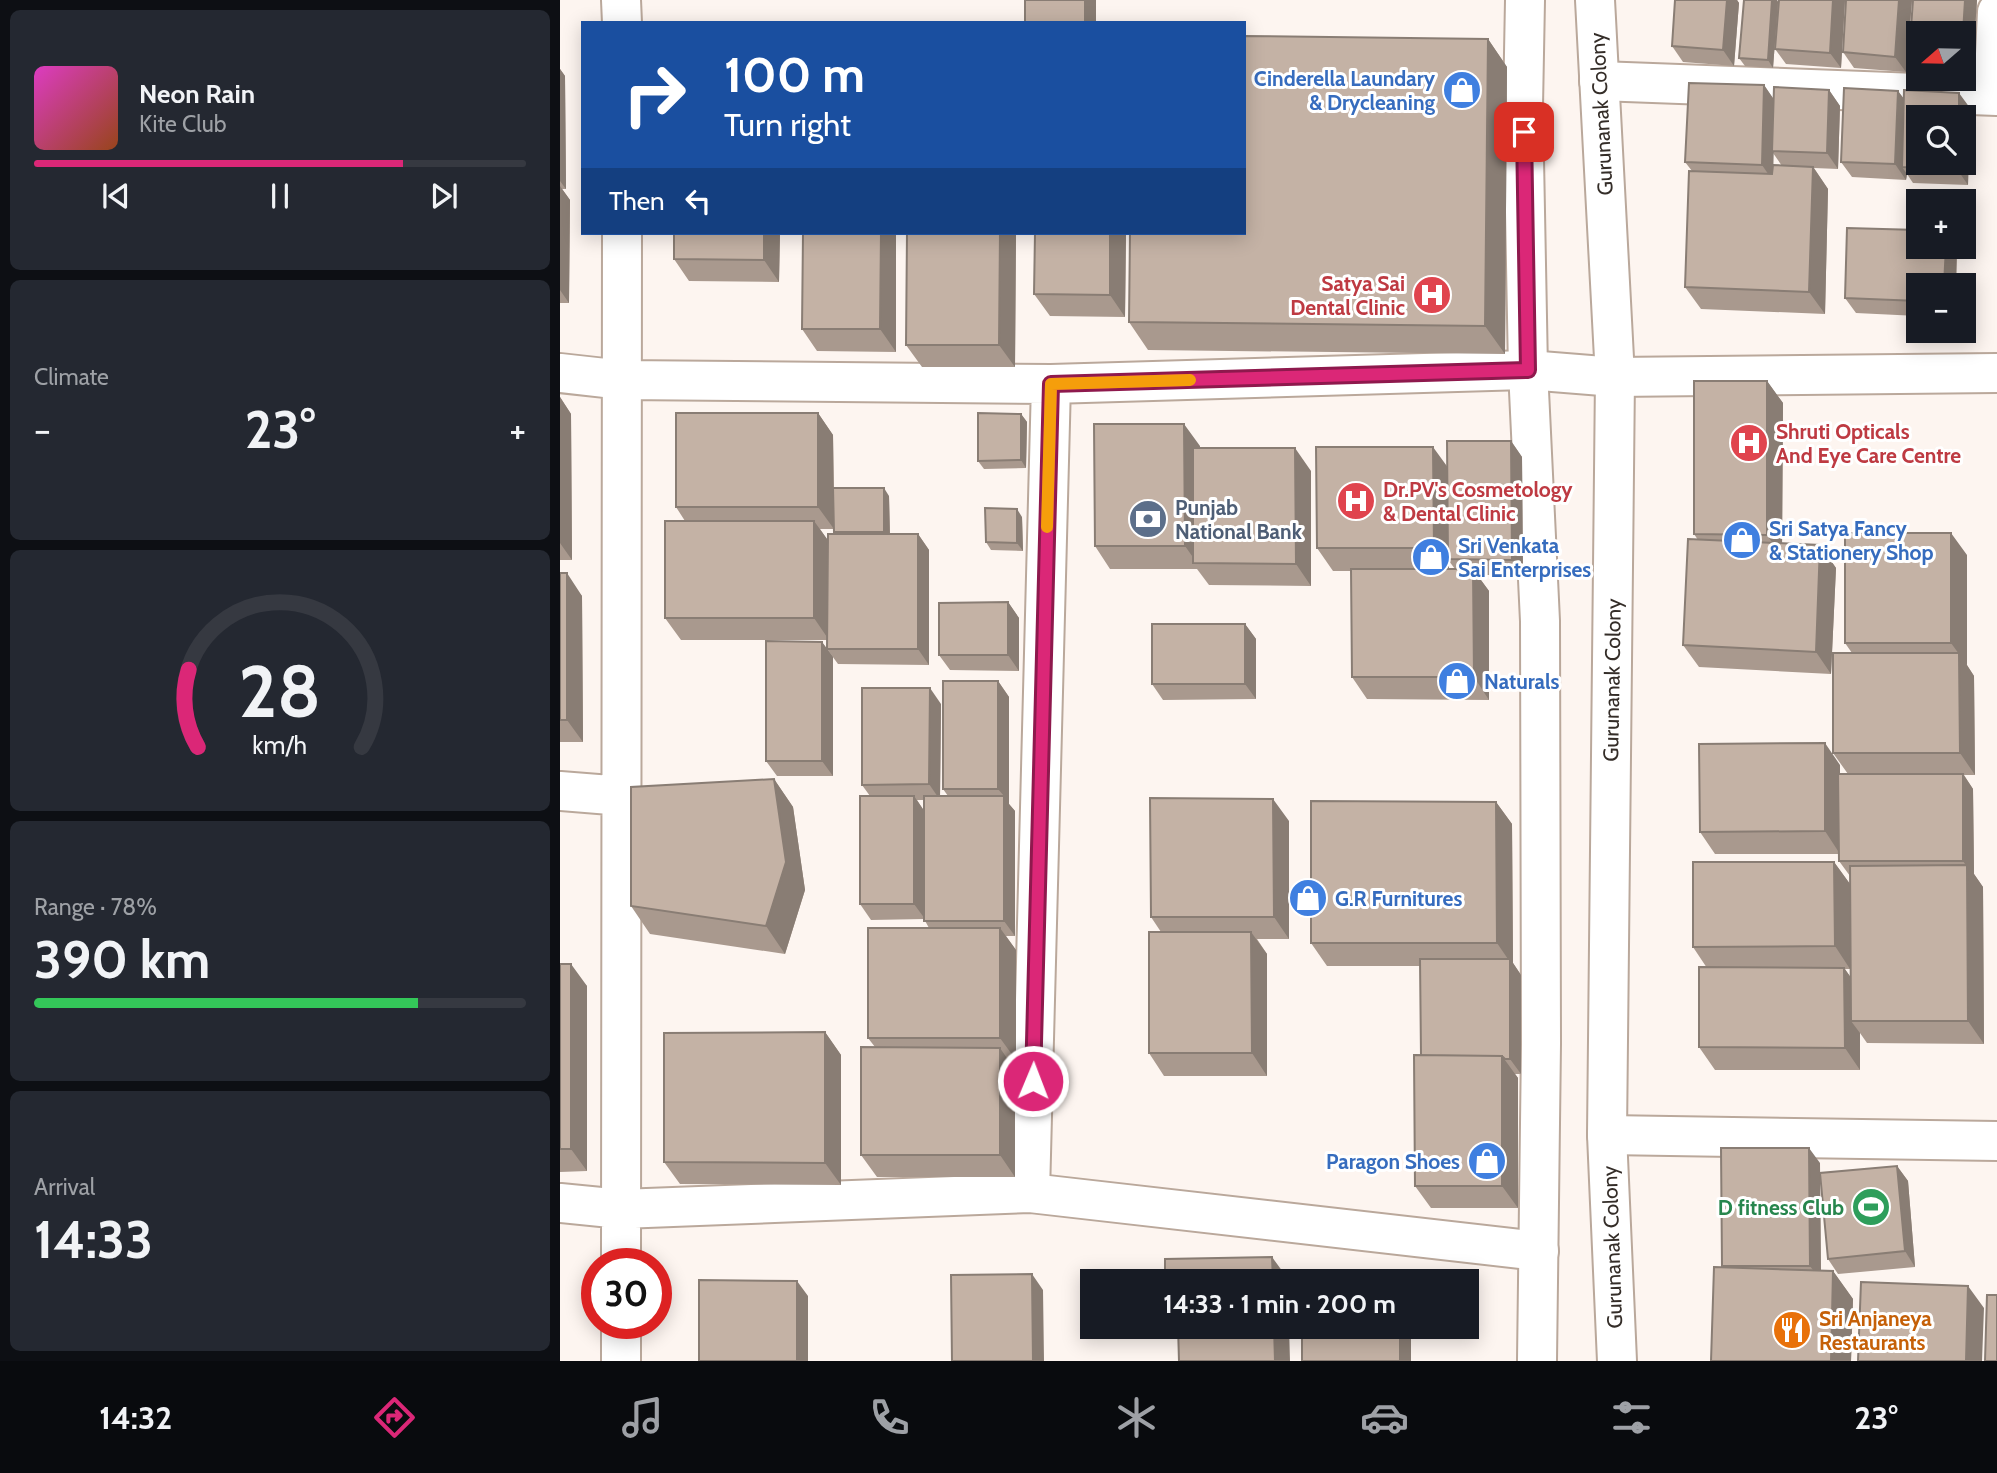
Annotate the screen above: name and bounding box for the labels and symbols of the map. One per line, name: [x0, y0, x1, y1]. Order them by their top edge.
north arrow: [1906, 21, 1976, 91]
street label: Gurunanak Colony: [1584, 32, 1618, 196]
place label: Cinderella Laundary & Drycleaning: [1254, 66, 1436, 115]
shop icon: Cinderella Laundary & Drycleaning: [1441, 69, 1483, 111]
pin: [1494, 102, 1554, 162]
place label: Satya Sai Dental Clinic: [1290, 271, 1405, 320]
hospital icon: Satya Sai Dental Clinic: [1411, 274, 1453, 316]
place label: Shruti Opticals And Eye Care Centre: [1776, 419, 1961, 468]
hospital icon: Shruti Opticals And Eye Care Centre: [1728, 422, 1770, 464]
place label: Dr.PV's Cosmetology & Dental Clinic: [1383, 477, 1573, 526]
hospital icon: Dr.PV's Cosmetology & Dental Clinic: [1335, 480, 1377, 522]
place label: Punjab National Bank: [1175, 495, 1303, 544]
bank icon: Punjab National Bank: [1127, 498, 1169, 540]
place label: Sri Satya Fancy & Stationery Shop: [1769, 516, 1934, 565]
shop icon: Sri Satya Fancy & Stationery Shop: [1721, 519, 1763, 561]
place label: Sri Venkata Sai Enterprises: [1458, 533, 1591, 582]
shop icon: Sri Venkata Sai Enterprises: [1410, 536, 1452, 578]
street label: Gurunanak Colony: [1598, 598, 1626, 762]
shop icon: Naturals: [1436, 660, 1478, 702]
place label: Naturals: [1484, 669, 1560, 694]
shop icon: G.R Furnitures: [1287, 877, 1329, 919]
place label: G.R Furnitures: [1335, 886, 1462, 911]
position arrow: [996, 1044, 1070, 1118]
shop icon: Paragon Shoes: [1466, 1140, 1508, 1182]
place label: Paragon Shoes: [1326, 1149, 1460, 1174]
street label: Gurunanak Colony: [1597, 1165, 1627, 1329]
sports icon: D fitness Club: [1850, 1186, 1892, 1228]
place label: D fitness Club: [1718, 1195, 1844, 1220]
speed limit sign: 30: [581, 1248, 672, 1339]
place label: Sri Anjaneya Restaurants: [1819, 1306, 1932, 1355]
restaurant icon: Sri Anjaneya Restaurants: [1771, 1309, 1813, 1351]

